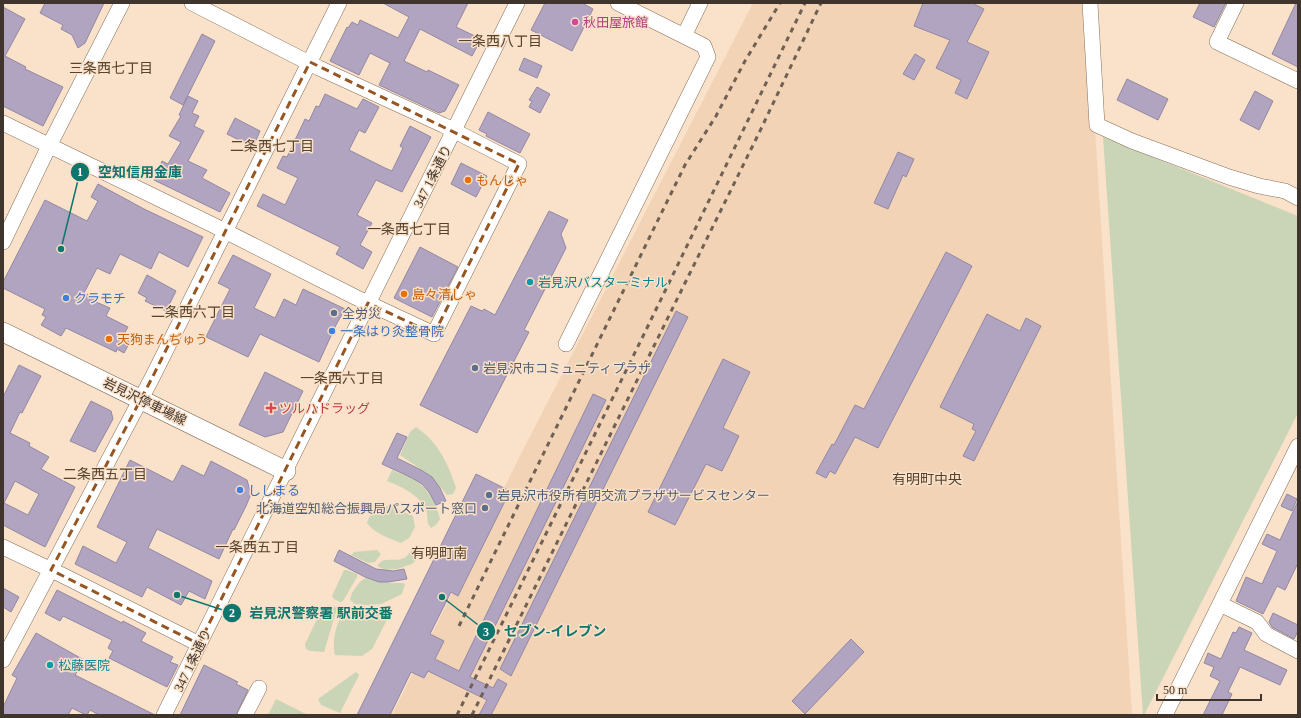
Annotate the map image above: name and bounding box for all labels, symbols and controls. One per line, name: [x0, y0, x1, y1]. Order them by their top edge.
place label: 秋田屋旅館: [583, 15, 648, 30]
marker: 秋田屋旅館: [570, 17, 580, 27]
district label: 一条西八丁目: [458, 34, 542, 49]
district label: 三条西七丁目: [69, 61, 153, 76]
district label: 二条西七丁目: [230, 139, 314, 154]
street label: 347 1条通り: [410, 142, 455, 210]
callout: 空知信用金庫: [70, 159, 190, 185]
text: 1: [77, 165, 83, 179]
text: 空知信用金庫: [98, 165, 182, 180]
place label: もんじゃ: [476, 173, 528, 188]
marker: もんじゃ: [463, 175, 473, 185]
district label: 一条西七丁目: [367, 222, 451, 237]
place label: 岩見沢バスターミナル: [538, 275, 668, 290]
marker: 岩見沢バスターミナル: [525, 277, 535, 287]
place label: 島々清しゃ: [412, 287, 477, 302]
marker: 島々清しゃ: [399, 289, 409, 299]
place label: クラモチ: [74, 291, 126, 306]
marker: クラモチ: [61, 293, 71, 303]
district label: 二条西六丁目: [151, 305, 235, 320]
place label: 全労災: [342, 306, 381, 321]
marker: 全労災: [329, 308, 339, 318]
place label: 一条はり灸整骨院: [340, 324, 444, 339]
marker: 一条はり灸整骨院: [327, 326, 337, 336]
place label: 天狗まんぢゅう: [117, 332, 208, 347]
marker: 天狗まんぢゅう: [104, 334, 114, 344]
place label: 岩見沢市コミュニティプラザ: [483, 361, 651, 376]
marker: 岩見沢市コミュニティプラザ: [470, 363, 480, 373]
district label: 一条西六丁目: [300, 371, 384, 386]
street label: 岩見沢停車場線: [101, 375, 189, 428]
place label: ツルハドラッグ: [279, 401, 370, 416]
marker: ツルハドラッグ: [266, 403, 276, 413]
district label: 二条西五丁目: [63, 467, 147, 482]
district label: 有明町中央: [892, 472, 962, 487]
place label: ししまる: [248, 483, 300, 498]
marker: ししまる: [235, 485, 245, 495]
place label: 岩見沢市役所有明交流プラザサービスセンター: [497, 488, 770, 503]
marker: 岩見沢市役所有明交流プラザサービスセンター: [484, 490, 494, 500]
place label: 北海道空知総合振興局パスポート窓口: [256, 501, 477, 516]
marker: 北海道空知総合振興局パスポート窓口: [480, 503, 490, 513]
district label: 一条西五丁目: [215, 540, 299, 555]
district label: 有明町南: [411, 546, 467, 561]
callout: 岩見沢警察署 駅前交番: [222, 600, 401, 626]
text: 岩見沢警察署 駅前交番: [249, 605, 393, 621]
text: 2: [229, 606, 235, 620]
callout: セブン-イレブン: [476, 618, 615, 644]
text: セブン-イレブン: [504, 623, 606, 639]
text: 3: [483, 625, 489, 639]
street label: 347 1条通り: [171, 626, 214, 694]
place label: 松藤医院: [58, 658, 110, 673]
marker: 松藤医院: [45, 660, 55, 670]
scale bar: [1157, 676, 1261, 702]
text: 50 m: [1163, 683, 1188, 697]

